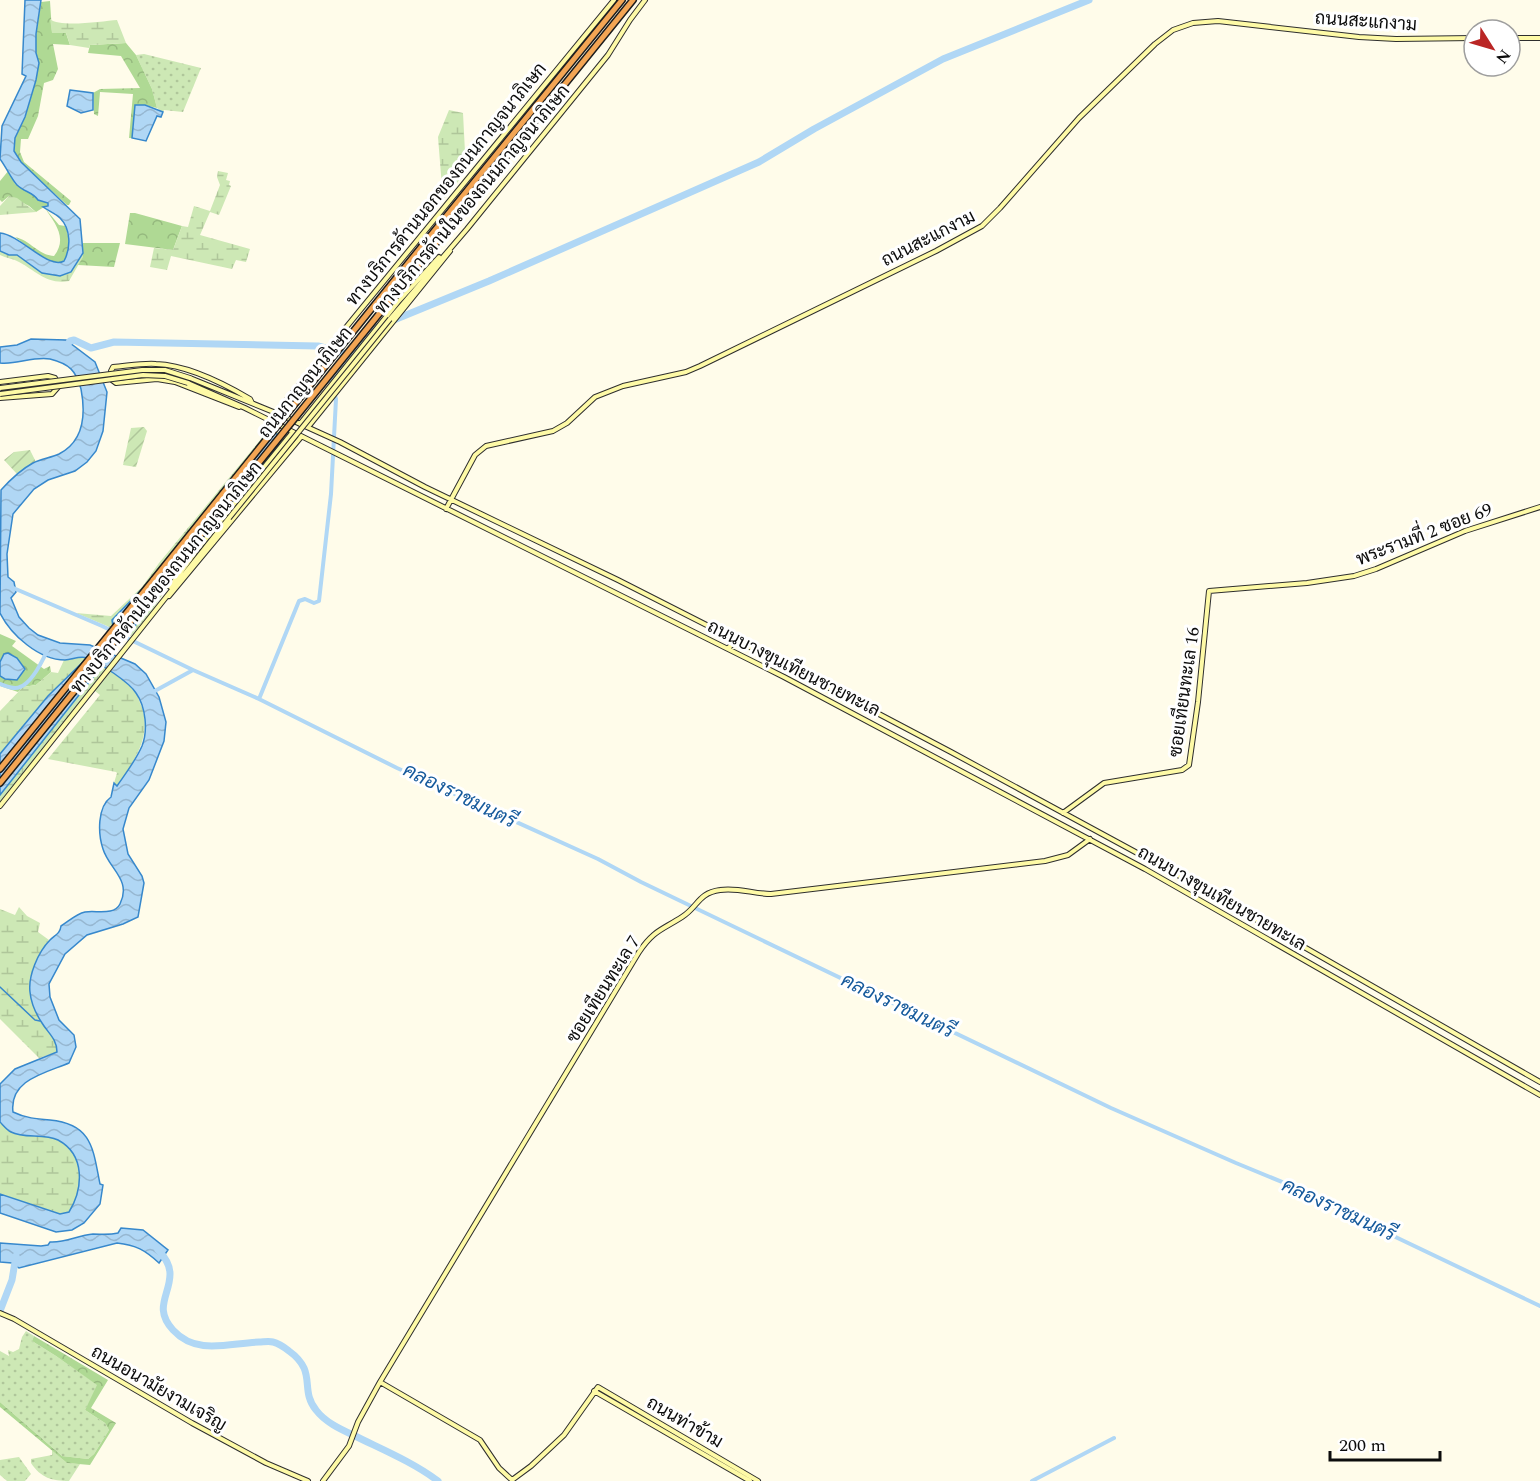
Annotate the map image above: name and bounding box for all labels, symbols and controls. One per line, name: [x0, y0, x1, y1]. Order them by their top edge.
street label: ถนนสะแกงาม: [1314, 4, 1418, 39]
north arrow: [1462, 18, 1522, 78]
text: N: [1490, 44, 1517, 69]
street label: ทางบริการด้านนอกของถนนกาญจนาภิเษก: [339, 57, 553, 312]
street label: ทางบริการด้านในของถนนกาญจนาภิเษก: [368, 79, 577, 320]
street label: ถนนสะแกงาม: [877, 203, 980, 274]
street label: ถนนกาญจนาภิเษก: [252, 321, 359, 444]
street label: ทางบริการด้านในของถนนกาญจนาภิเษก: [64, 455, 269, 699]
street label: พระรามที่ 2 ซอย 69: [1351, 493, 1496, 573]
street label: ถนนบางขุนเทียนชายทะเล: [703, 613, 885, 724]
street label: ซอยเทียนทะเล 16: [1162, 625, 1207, 759]
water label: คลองราชมนตรี: [398, 755, 523, 837]
street label: ถนนบางขุนเทียนชายทะเล: [1132, 839, 1311, 958]
street label: ซอยเทียนทะเล 7: [560, 930, 647, 1048]
water label: คลองราชมนตรี: [836, 965, 961, 1047]
water label: คลองราชมนตรี: [1277, 1170, 1402, 1250]
street label: ถนนอนามัยงามเจริญ: [86, 1339, 232, 1438]
street label: ถนนท่าข้าม: [641, 1390, 728, 1455]
scale bar: [1330, 1424, 1440, 1462]
text: 200 m: [1339, 1432, 1386, 1459]

